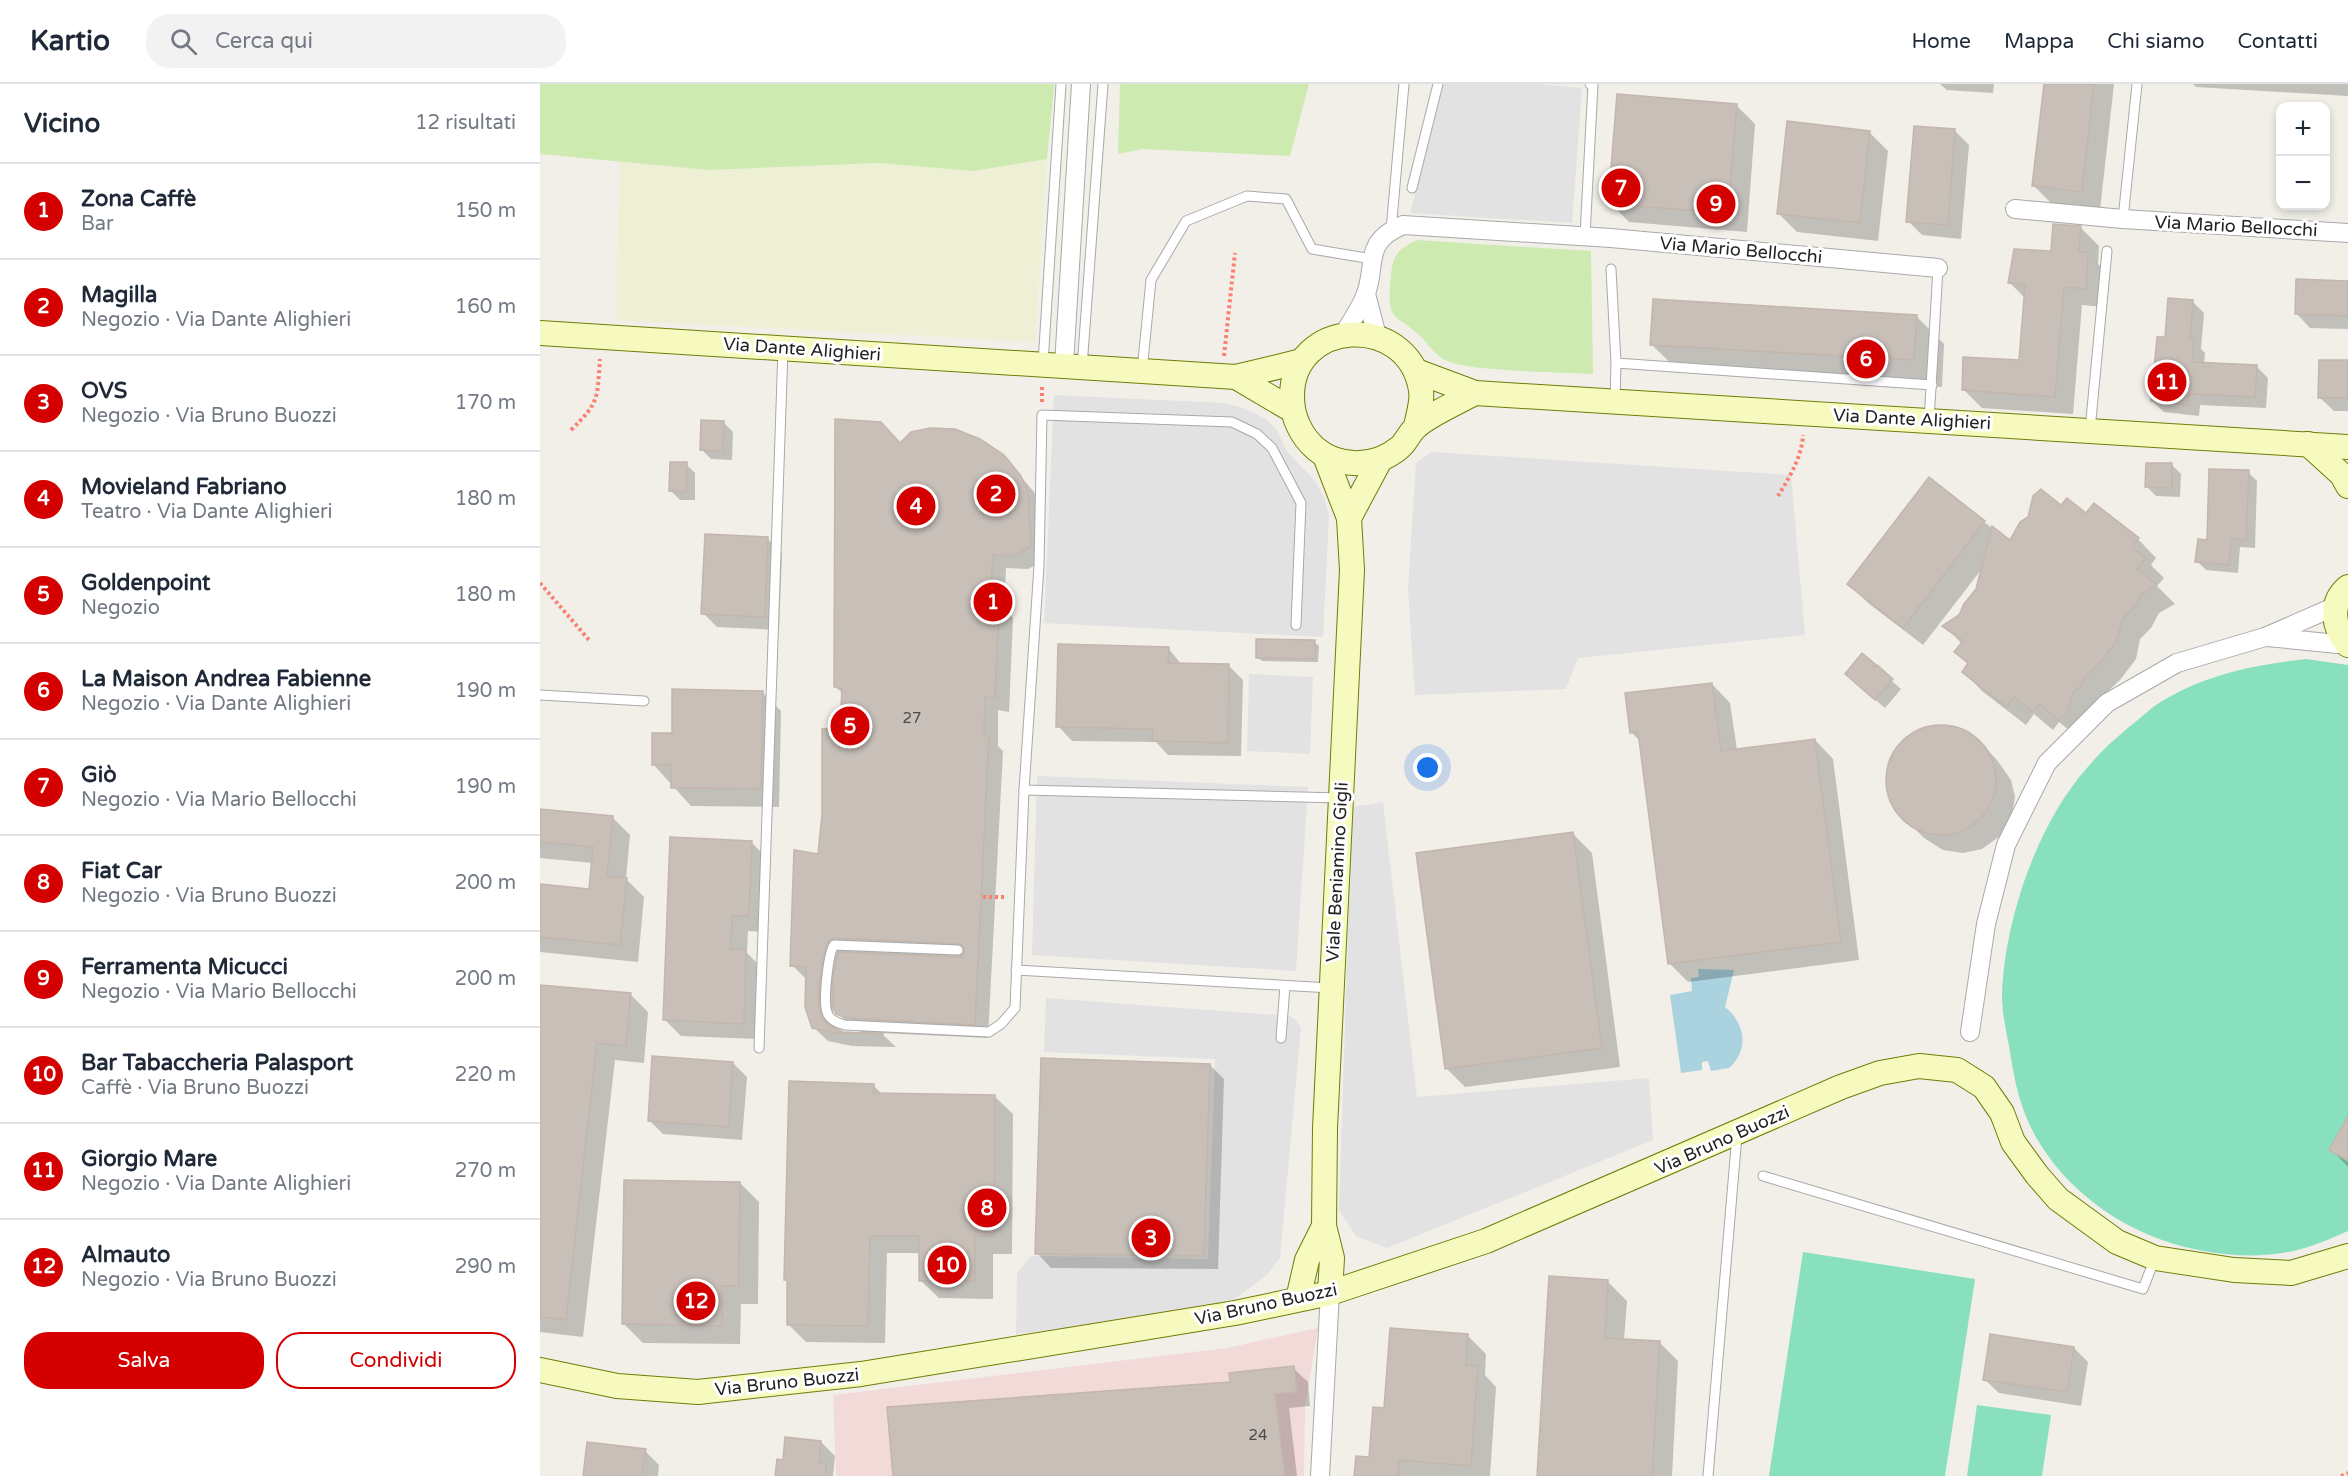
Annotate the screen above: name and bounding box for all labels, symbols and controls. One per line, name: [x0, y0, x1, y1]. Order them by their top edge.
search box: [146, 14, 566, 68]
text: Kartio: [30, 24, 110, 58]
icon: search: [167, 25, 200, 58]
text: Cerca qui: [215, 28, 313, 54]
text: Home: [1911, 29, 1971, 54]
text: Mappa: [2004, 29, 2074, 54]
text: Chi siamo: [2107, 29, 2205, 54]
text: Contatti: [2238, 29, 2318, 54]
map controls: [2276, 102, 2330, 210]
button: +: [2276, 102, 2330, 156]
text: Vicino: [24, 108, 100, 139]
text: 12 risultati: [415, 111, 516, 135]
button: −: [2276, 156, 2330, 210]
pin: 7: [1602, 166, 1640, 210]
pin: 9: [1696, 182, 1736, 226]
text: Zona Caffè: [81, 186, 196, 212]
text: 1: [37, 199, 50, 223]
text: 150 m: [455, 199, 516, 223]
street label: Via Mario Bellocchi: [2154, 211, 2318, 241]
text: Bar: [81, 212, 114, 236]
street label: Via Mario Bellocchi: [1659, 232, 1823, 268]
text: Magilla: [81, 282, 157, 308]
text: 2: [37, 295, 50, 319]
text: 160 m: [455, 295, 516, 319]
text: Negozio · Via Dante Alighieri: [81, 308, 351, 332]
street label: Via Dante Alighieri: [722, 333, 882, 365]
pin: 6: [1846, 336, 1886, 382]
pin: 11: [2148, 360, 2186, 404]
text: OVS: [81, 378, 127, 404]
text: 3: [37, 391, 50, 415]
text: 170 m: [455, 391, 516, 415]
text: Negozio · Via Bruno Buozzi: [81, 404, 337, 428]
street label: Via Dante Alighieri: [1833, 404, 1991, 434]
pin: 2: [976, 472, 1016, 516]
text: Movieland Fabriano: [81, 474, 287, 500]
pin: 4: [896, 484, 935, 528]
text: 4: [37, 487, 50, 511]
text: 180 m: [455, 487, 516, 511]
text: Teatro · Via Dante Alighieri: [81, 500, 333, 524]
text: Goldenpoint: [81, 570, 211, 596]
pin: 1: [974, 580, 1012, 624]
text: 5: [37, 583, 50, 607]
text: 180 m: [455, 583, 516, 607]
text: Negozio: [81, 596, 160, 620]
text: La Maison Andrea Fabienne: [81, 666, 371, 692]
text: 6: [37, 679, 50, 703]
text: 190 m: [455, 679, 516, 703]
text: Negozio · Via Dante Alighieri: [81, 692, 351, 716]
pin: 5: [830, 704, 870, 748]
house number: 27: [903, 709, 921, 727]
your location: [1413, 753, 1442, 782]
text: Giò: [81, 762, 117, 788]
text: 7: [37, 775, 50, 799]
text: 190 m: [455, 775, 516, 799]
street label: Viale Beniamino Gigli: [1321, 781, 1353, 963]
text: Negozio · Via Mario Bellocchi: [81, 788, 357, 812]
text: Fiat Car: [81, 858, 162, 884]
text: 8: [37, 871, 50, 895]
text: 200 m: [455, 871, 516, 895]
text: Negozio · Via Bruno Buozzi: [81, 884, 337, 908]
text: Ferramenta Micucci: [81, 954, 288, 980]
text: 9: [37, 967, 50, 991]
text: 200 m: [455, 967, 516, 991]
text: Negozio · Via Mario Bellocchi: [81, 980, 357, 1004]
text: Bar Tabaccheria Palasport: [81, 1050, 353, 1076]
text: 10: [31, 1063, 56, 1087]
text: 220 m: [455, 1063, 516, 1087]
text: Caffè · Via Bruno Buozzi: [81, 1076, 309, 1100]
street label: Via Bruno Buozzi: [1651, 1100, 1793, 1180]
text: Giorgio Mare: [81, 1146, 217, 1172]
text: 11: [31, 1159, 56, 1183]
text: 270 m: [455, 1159, 516, 1183]
text: Negozio · Via Dante Alighieri: [81, 1172, 351, 1196]
pin: 8: [968, 1186, 1006, 1230]
pin: 3: [1132, 1216, 1170, 1260]
text: Almauto: [81, 1242, 170, 1268]
pin: 10: [928, 1242, 966, 1288]
text: 12: [31, 1255, 56, 1279]
text: 290 m: [455, 1255, 516, 1279]
text: Negozio · Via Bruno Buozzi: [81, 1268, 337, 1292]
pin: 12: [676, 1278, 716, 1324]
street label: Via Bruno Buozzi: [1193, 1278, 1339, 1330]
button: Salva: [24, 1332, 264, 1389]
button: Condividi: [276, 1332, 516, 1389]
street label: Via Bruno Buozzi: [714, 1363, 860, 1401]
house number: 24: [1249, 1426, 1267, 1444]

